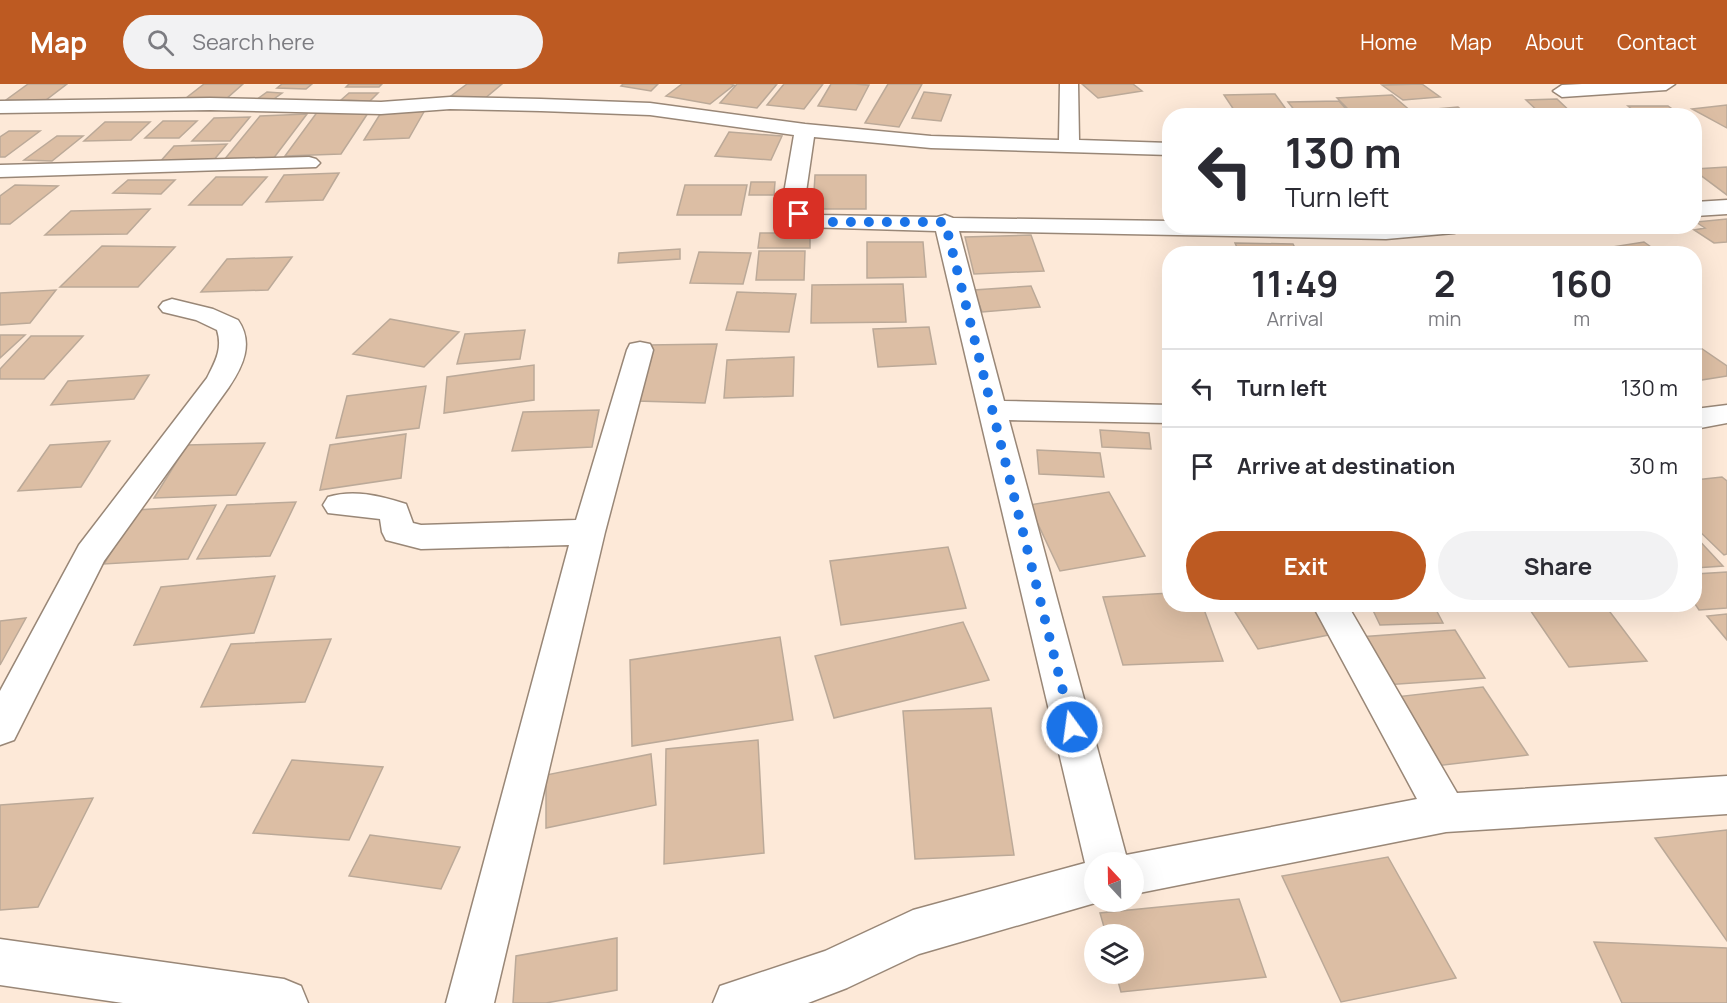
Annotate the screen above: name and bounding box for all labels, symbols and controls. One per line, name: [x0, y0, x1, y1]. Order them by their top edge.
search box: [123, 15, 543, 69]
text: Map: [30, 23, 87, 61]
icon: search: [144, 26, 177, 59]
text: Search here: [192, 27, 315, 57]
text: Home: [1360, 28, 1417, 56]
text: Map: [1450, 28, 1492, 56]
text: About: [1525, 28, 1584, 56]
text: Contact: [1617, 28, 1697, 56]
text: 130 m: [1285, 123, 1402, 181]
icon: left: [1186, 132, 1264, 210]
text: Turn left: [1285, 178, 1389, 215]
pin: [773, 188, 824, 239]
icon: arrive: [782, 197, 815, 230]
text: 11:49: [1251, 259, 1339, 308]
text: 2: [1434, 259, 1455, 308]
text: 160: [1551, 259, 1613, 308]
text: Arrival: [1266, 305, 1324, 332]
text: min: [1428, 305, 1461, 332]
text: m: [1573, 305, 1590, 332]
icon: left: [1186, 372, 1219, 405]
text: Turn left: [1237, 373, 1327, 403]
text: 130 m: [1621, 373, 1678, 403]
icon: arrive: [1186, 450, 1219, 483]
text: Arrive at destination: [1237, 451, 1455, 481]
text: 30 m: [1629, 451, 1678, 481]
button: Exit: [1186, 531, 1426, 600]
button: Share: [1438, 531, 1678, 600]
position arrow: [1040, 695, 1104, 759]
north arrow: [1084, 852, 1144, 912]
map controls: [1084, 852, 1144, 984]
button: layers: [1084, 924, 1144, 984]

